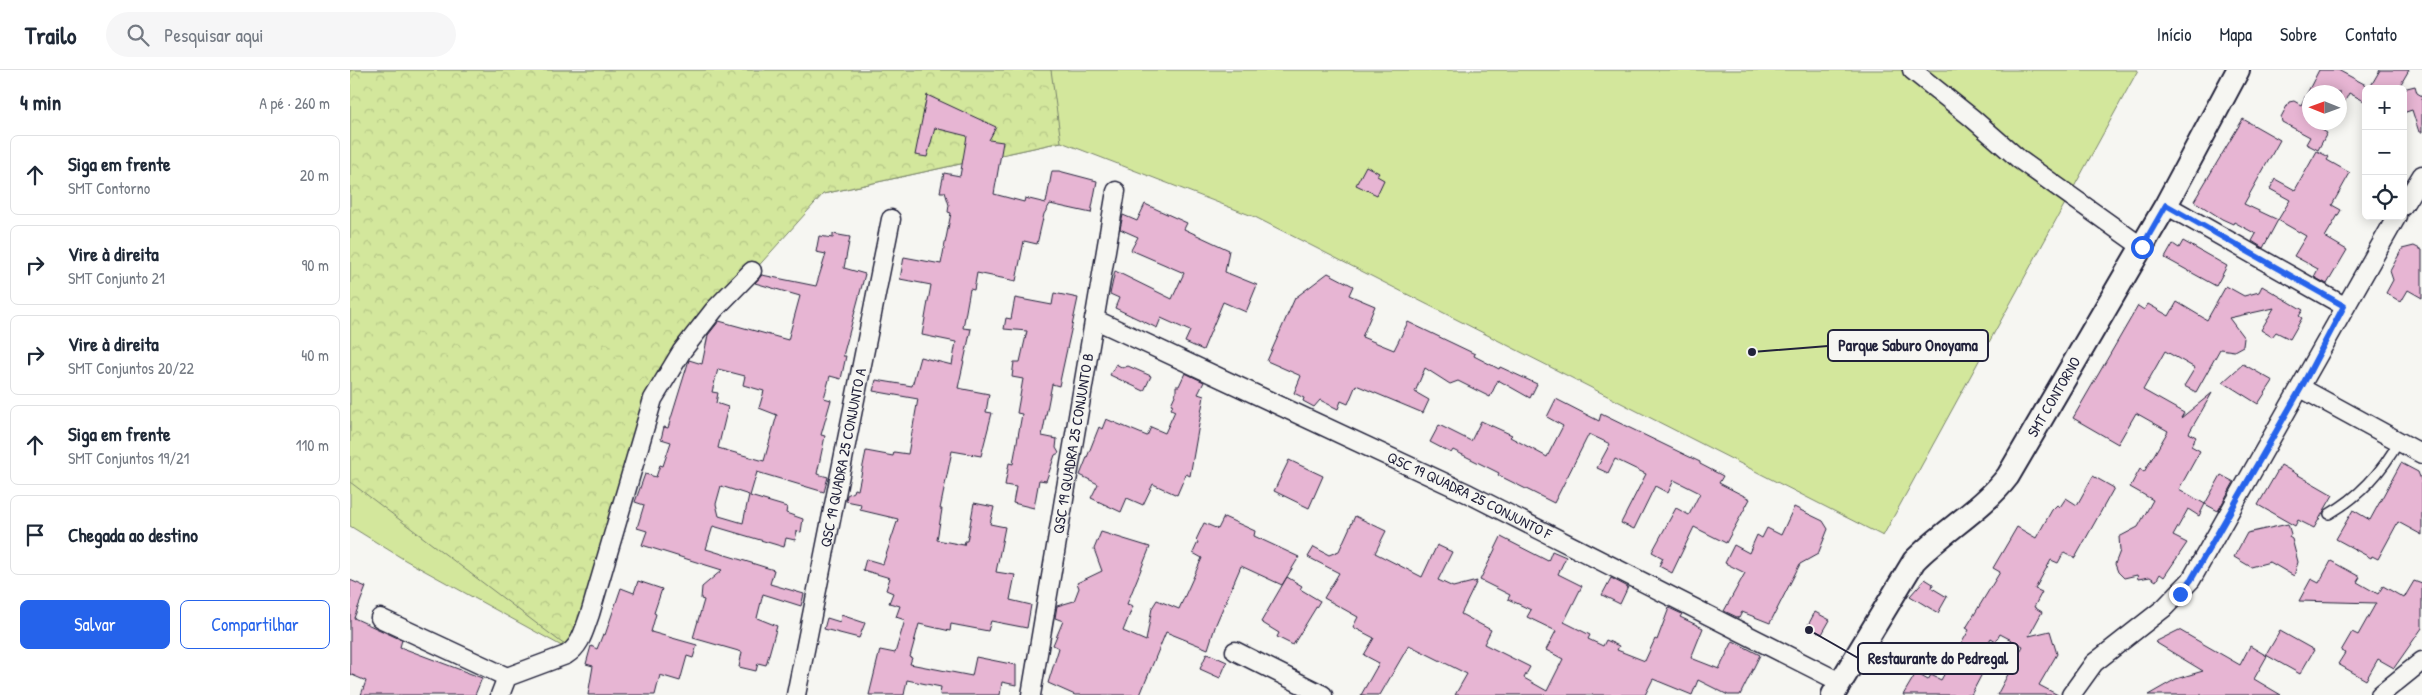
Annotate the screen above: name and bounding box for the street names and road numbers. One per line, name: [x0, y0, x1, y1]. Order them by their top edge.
street label: QSC 19 QUADRA 25 CONJUNTO B: [1047, 352, 1098, 535]
street label: SMT CONTORNO: [2022, 353, 2085, 441]
street label: QSC 19 QUADRA 25 CONJUNTO A: [815, 365, 871, 549]
street label: QSC 19 QUADRA 25 CONJUNTO F: [1384, 446, 1556, 544]

